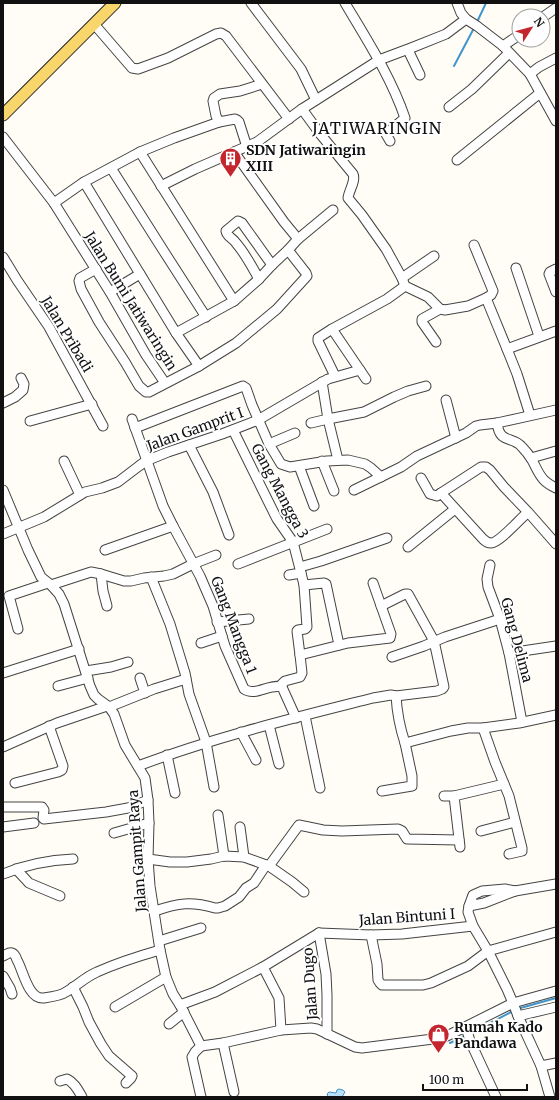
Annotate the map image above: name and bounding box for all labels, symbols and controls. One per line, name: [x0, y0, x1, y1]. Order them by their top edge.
north arrow: [511, 8, 551, 48]
text: N: [531, 14, 547, 30]
district label: JATIWARINGIN: [311, 118, 442, 138]
place label: SDN Jatiwaringin XIII: [246, 141, 366, 175]
building icon: SDN Jatiwaringin XIII: [218, 145, 244, 178]
street label: Jalan Bumi Jatiwaringin: [80, 227, 181, 374]
street label: Jalan Pribadi: [37, 292, 97, 376]
street label: Jalan Gamprit I: [143, 403, 246, 455]
street label: Gang Mangga 3: [247, 440, 313, 542]
street label: Gang Mangga 1: [207, 574, 261, 676]
street label: Gang Delima: [497, 596, 537, 685]
street label: Jalan Gampit Raya: [124, 789, 150, 914]
street label: Jalan Bintuni I: [357, 905, 456, 929]
street label: Jalan Dugo: [298, 947, 322, 1022]
place label: Rumah Kado Pandawa: [454, 1018, 543, 1052]
shop icon: Rumah Kado Pandawa: [425, 1022, 451, 1055]
scale bar: [423, 1066, 527, 1092]
text: 100 m: [429, 1072, 464, 1087]

